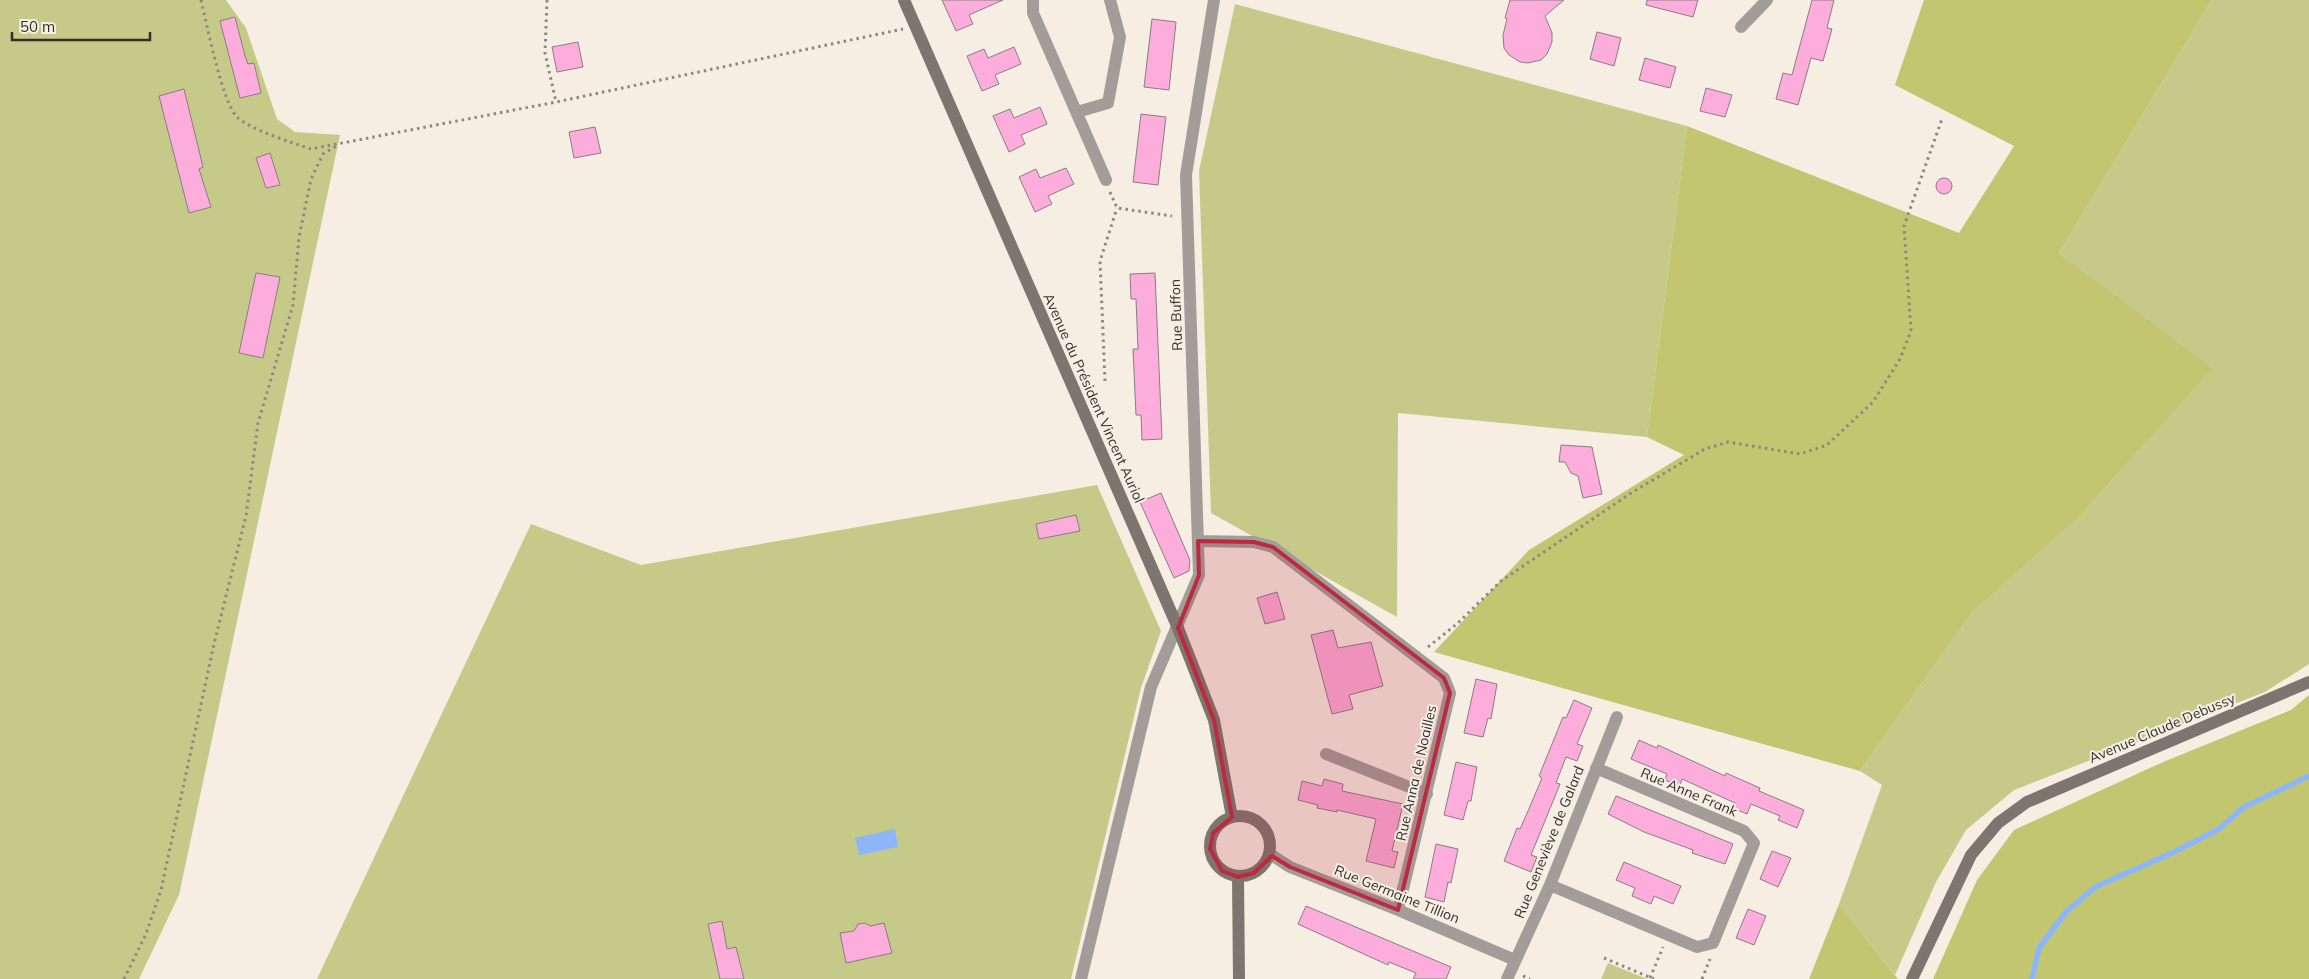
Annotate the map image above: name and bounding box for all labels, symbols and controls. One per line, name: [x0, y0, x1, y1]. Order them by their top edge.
scale bar: [12, 10, 150, 42]
text: 50 m: [20, 17, 55, 36]
street label: Rue Buffon: [1166, 279, 1186, 351]
street label: Avenue du Président Vincent Auriol: [1039, 290, 1149, 506]
street label: Avenue Claude Debussy: [2086, 689, 2238, 767]
street label: Rue Anna de Noailles: [1392, 703, 1440, 843]
street label: Rue Geneviève de Galard: [1510, 763, 1588, 921]
street label: Rue Anne Frank: [1638, 763, 1741, 821]
street label: Rue Germaine Tillion: [1332, 861, 1462, 927]

